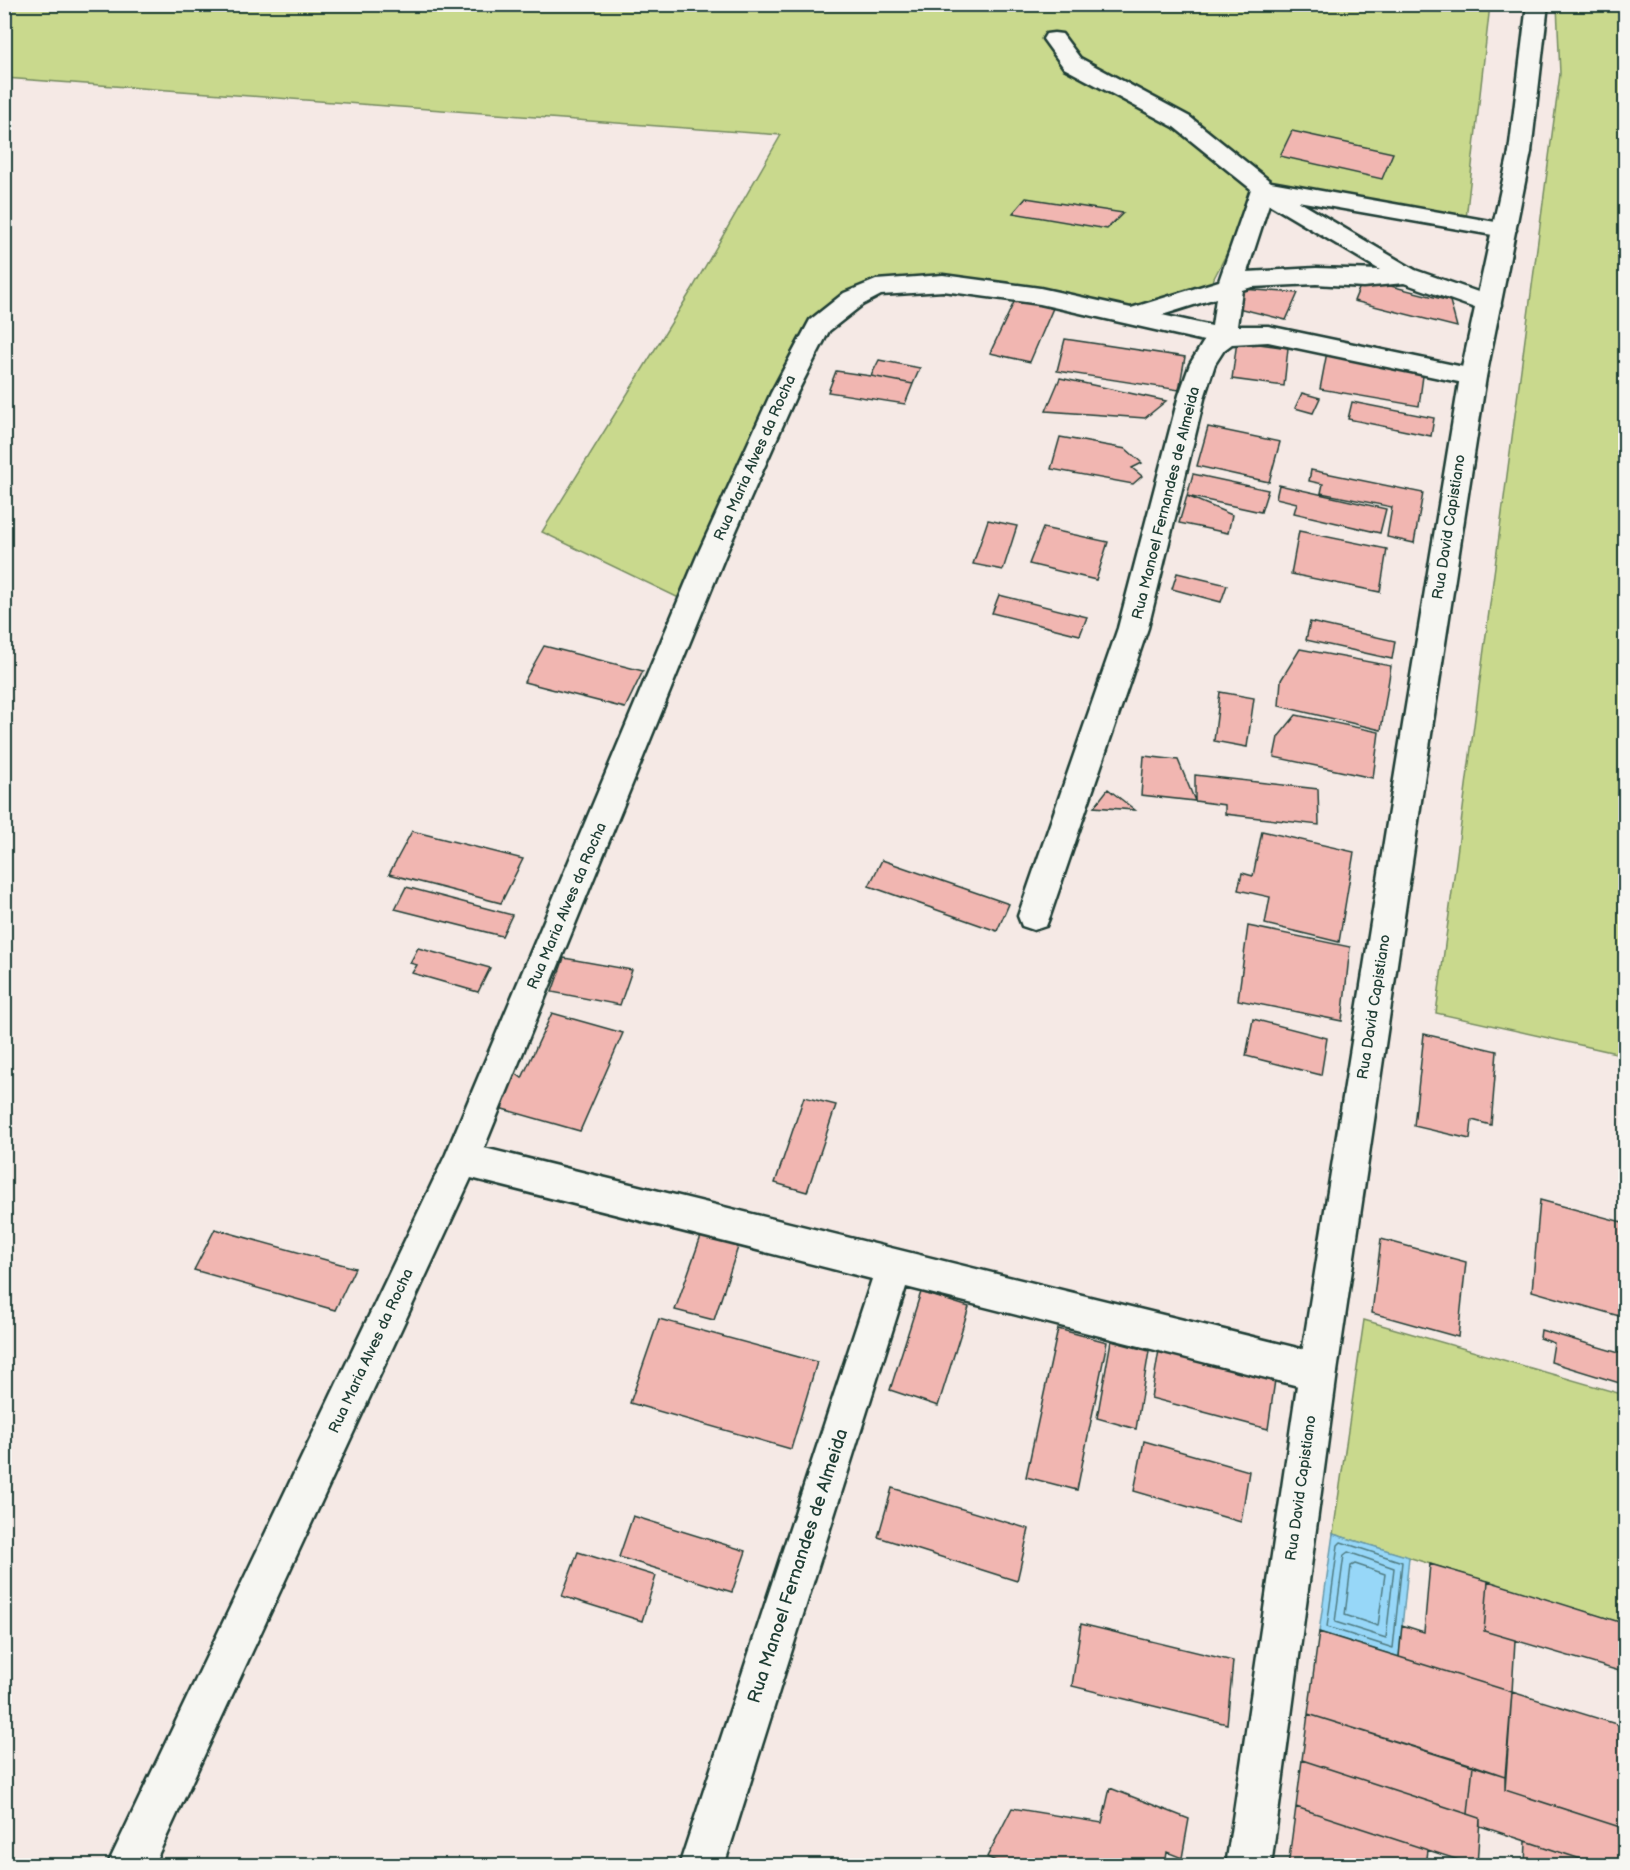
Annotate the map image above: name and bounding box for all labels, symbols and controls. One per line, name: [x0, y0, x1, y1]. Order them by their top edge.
street label: Rua Maria Alves da Rocha: [710, 372, 800, 544]
street label: Rua Manoel Fernandes de Almeida: [1128, 385, 1204, 621]
street label: Rua David Capistiano: [1428, 453, 1470, 601]
street label: Rua Maria Alves da Rocha: [523, 820, 611, 992]
street label: Rua David Capistiano: [1353, 933, 1395, 1081]
street label: Rua Maria Alves da Rocha: [324, 1266, 418, 1436]
street label: Rua David Capistiano: [1281, 1414, 1321, 1562]
street label: Rua Manoel Fernandes de Almeida: [744, 1426, 852, 1706]

